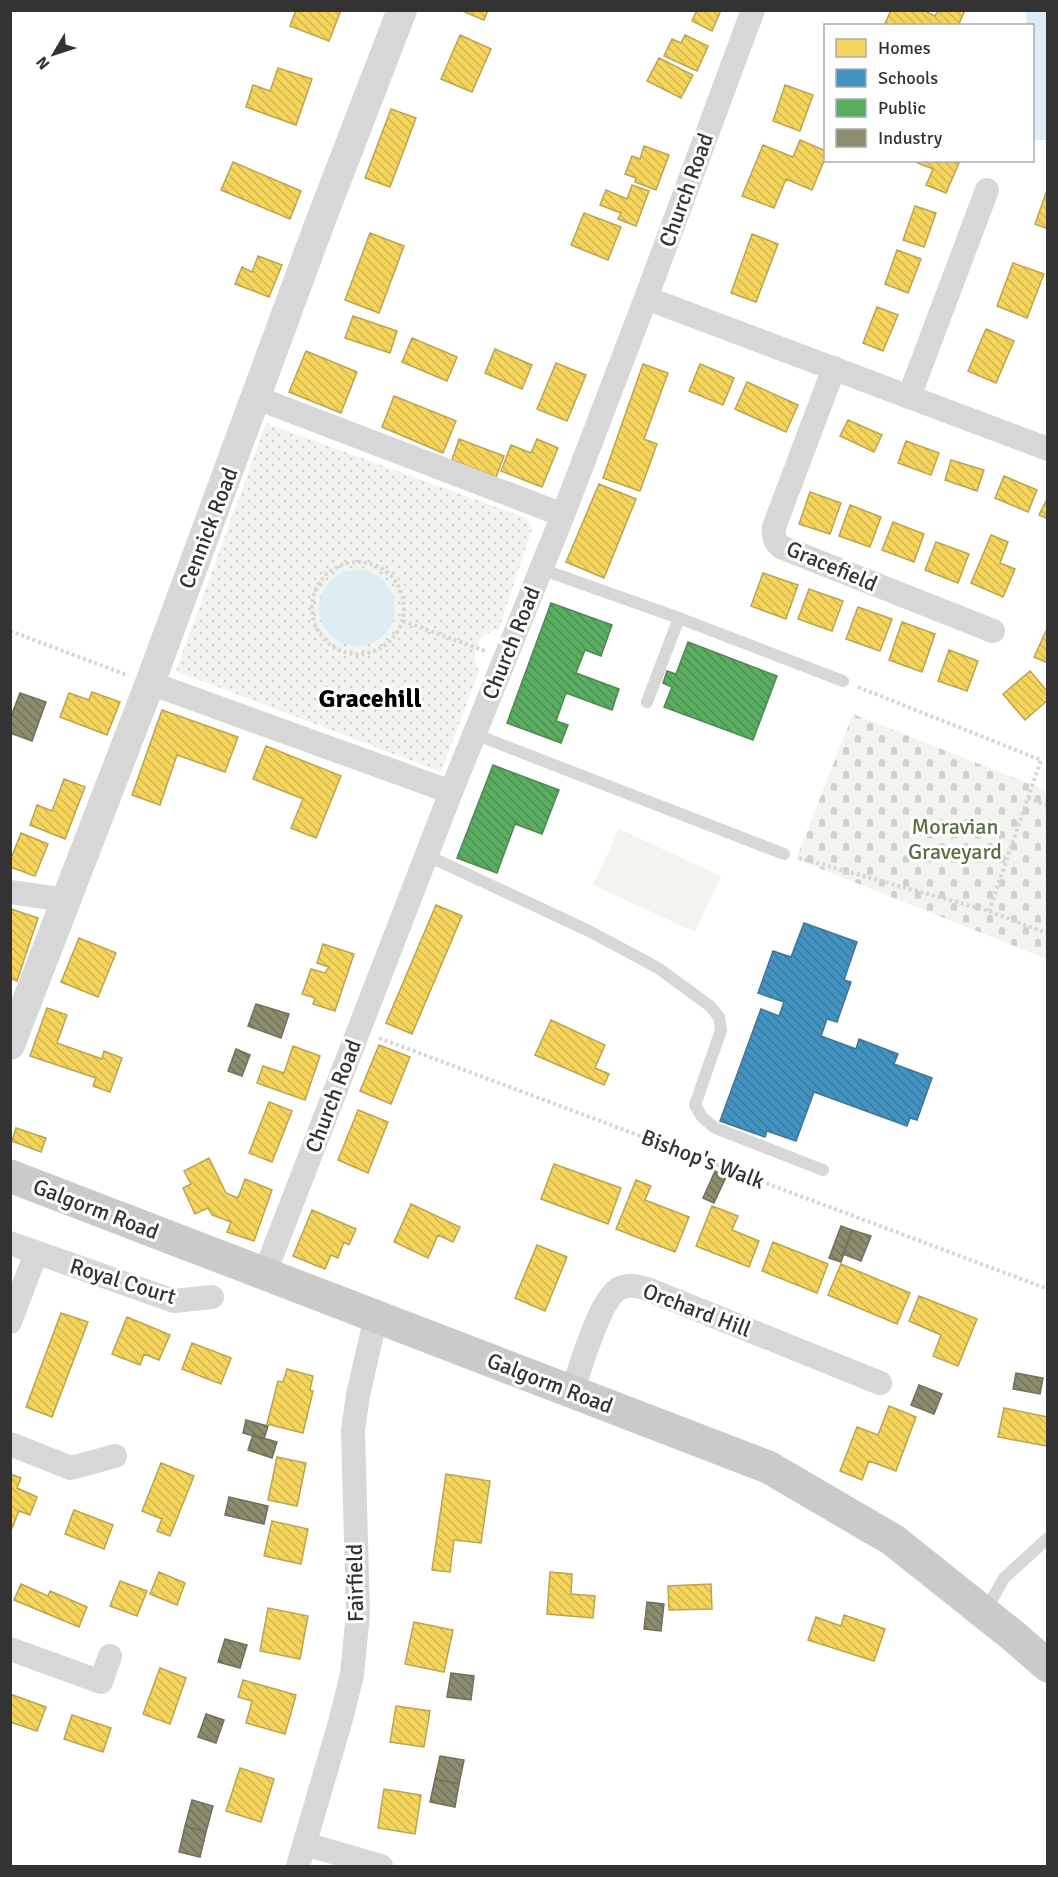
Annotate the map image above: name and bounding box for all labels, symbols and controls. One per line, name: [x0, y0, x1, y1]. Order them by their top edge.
north arrow: [24, 24, 84, 84]
legend: [824, 24, 1034, 162]
text: Homes: [878, 37, 931, 59]
text: N: [32, 52, 54, 73]
text: Schools: [878, 67, 938, 89]
text: Public: [878, 97, 926, 119]
text: Industry: [878, 127, 943, 149]
street label: Church Road: [653, 129, 719, 251]
street label: Cennick Road: [173, 464, 243, 592]
street label: Gracefield: [782, 535, 882, 597]
street label: Church Road: [476, 583, 546, 703]
district label: Gracehill: [318, 683, 422, 715]
park label: Moravian Graveyard: [908, 813, 1002, 865]
street label: Church Road: [299, 1035, 367, 1157]
street label: Bishop's Walk: [638, 1123, 768, 1195]
street label: Galgorm Road: [29, 1173, 163, 1245]
street label: Royal Court: [67, 1252, 180, 1310]
street label: Orchard Hill: [639, 1277, 755, 1343]
street label: Galgorm Road: [483, 1347, 617, 1419]
street label: Fairfield: [341, 1544, 369, 1622]

